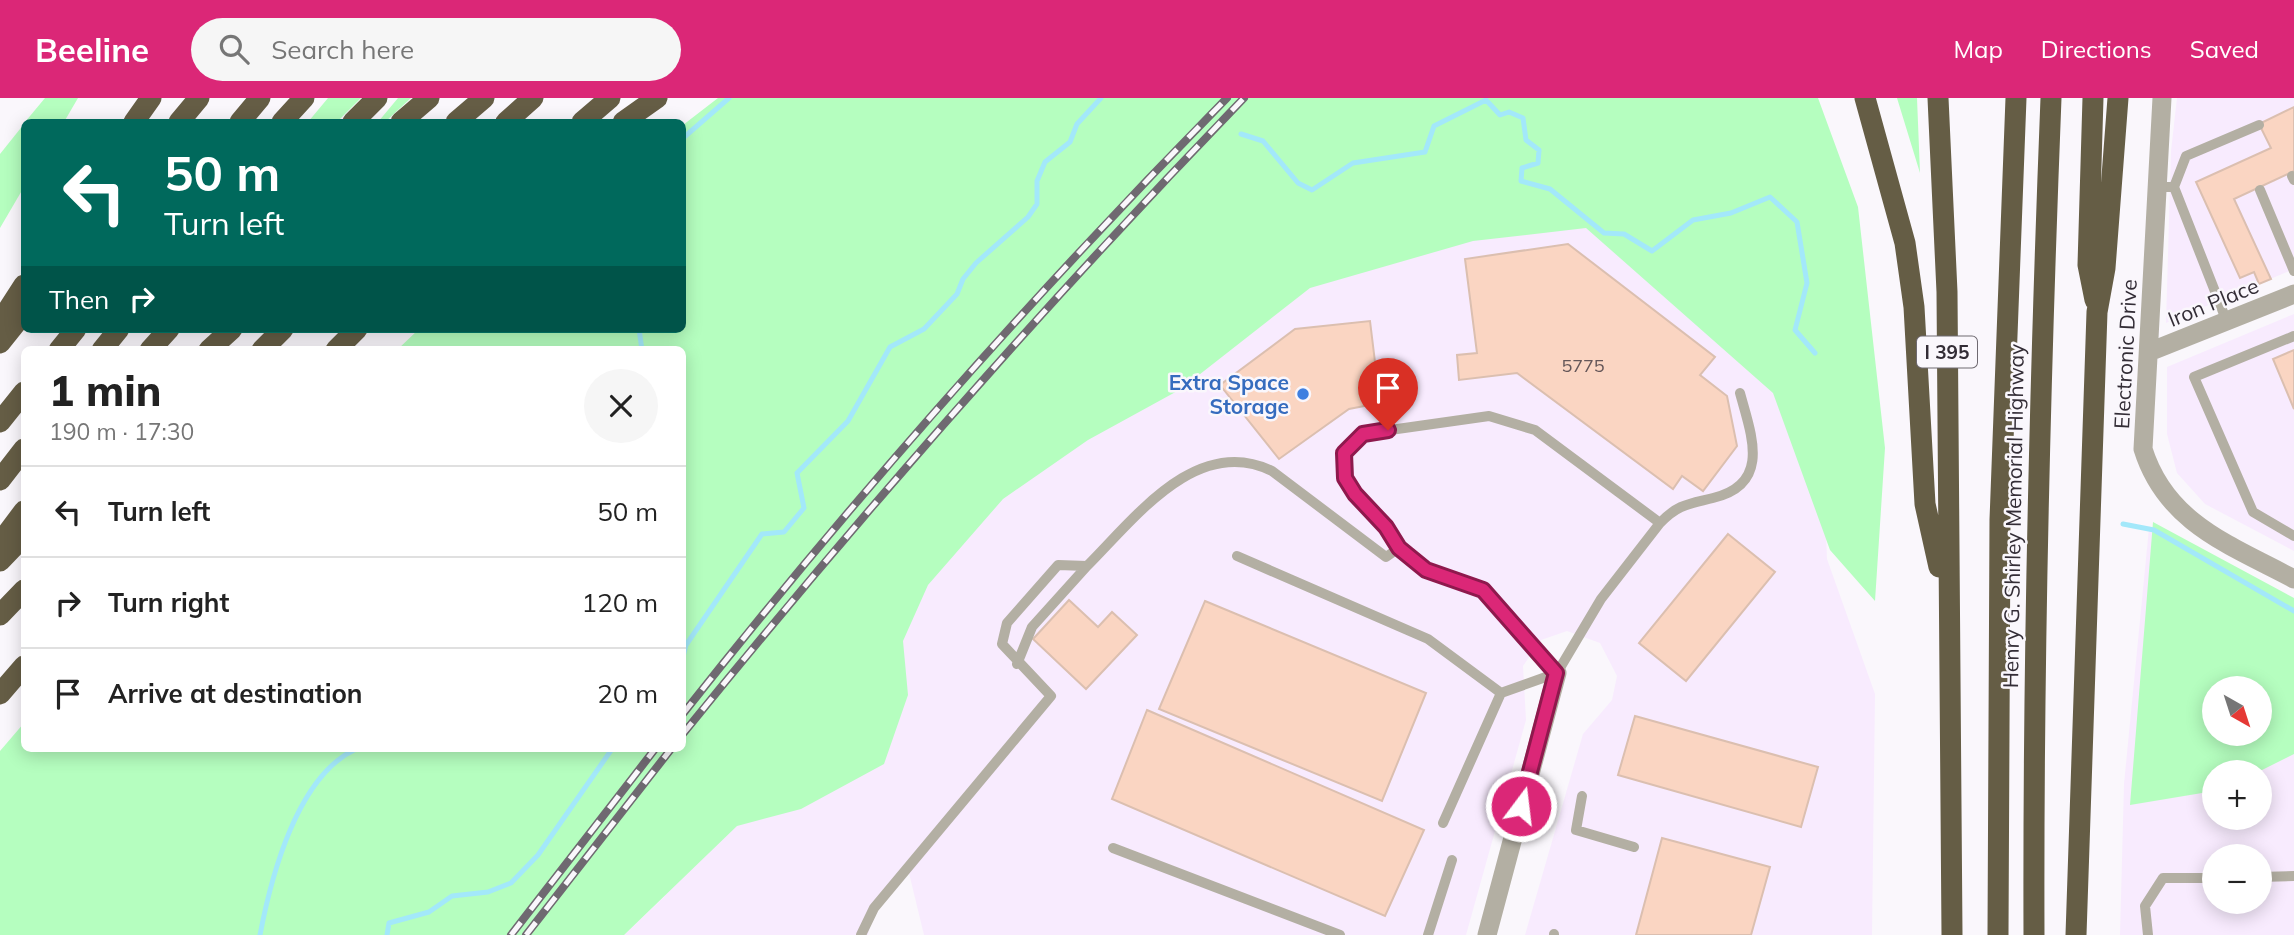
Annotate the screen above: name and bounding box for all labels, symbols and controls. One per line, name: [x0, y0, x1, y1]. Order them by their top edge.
search box: [191, 18, 681, 81]
text: Beeline: [35, 29, 149, 70]
icon: search: [215, 30, 253, 68]
text: Search here: [271, 33, 414, 66]
text: Map: [1953, 34, 2003, 64]
text: Directions: [2041, 34, 2152, 64]
text: Saved: [2190, 34, 2259, 64]
text: 50 m: [164, 142, 280, 203]
icon: left: [49, 147, 140, 238]
text: Turn left: [164, 203, 284, 243]
street label: Iron Place: [2164, 272, 2262, 332]
street label: Electronic Drive: [2108, 278, 2142, 430]
icon: right: [123, 280, 161, 318]
text: Then: [49, 283, 109, 316]
road number: I 395: [1917, 336, 1977, 368]
street label: Henry G. Shirley Memorial Highway: [1997, 344, 2029, 688]
house number: 5775: [1561, 354, 1605, 377]
pin: [1358, 358, 1418, 430]
text: 1 min: [49, 364, 162, 417]
button: close: [584, 369, 658, 443]
place label: Extra Space Storage: [1169, 369, 1289, 419]
icon: arrive: [1369, 369, 1407, 407]
marker: Extra Space Storage: [1295, 386, 1311, 402]
text: 190 m · 17:30: [49, 417, 194, 446]
icon: left: [49, 493, 87, 531]
text: Turn left: [108, 495, 210, 528]
text: 50 m: [597, 495, 658, 528]
icon: right: [49, 584, 87, 622]
text: Turn right: [108, 586, 229, 619]
text: 120 m: [582, 586, 658, 619]
icon: arrive: [49, 675, 87, 713]
north arrow: [2202, 676, 2272, 746]
map controls: [2202, 676, 2272, 914]
text: Arrive at destination: [108, 677, 363, 710]
text: 20 m: [597, 677, 658, 710]
button: +: [2202, 760, 2272, 830]
position arrow: [1484, 769, 1558, 843]
button: −: [2202, 844, 2272, 914]

